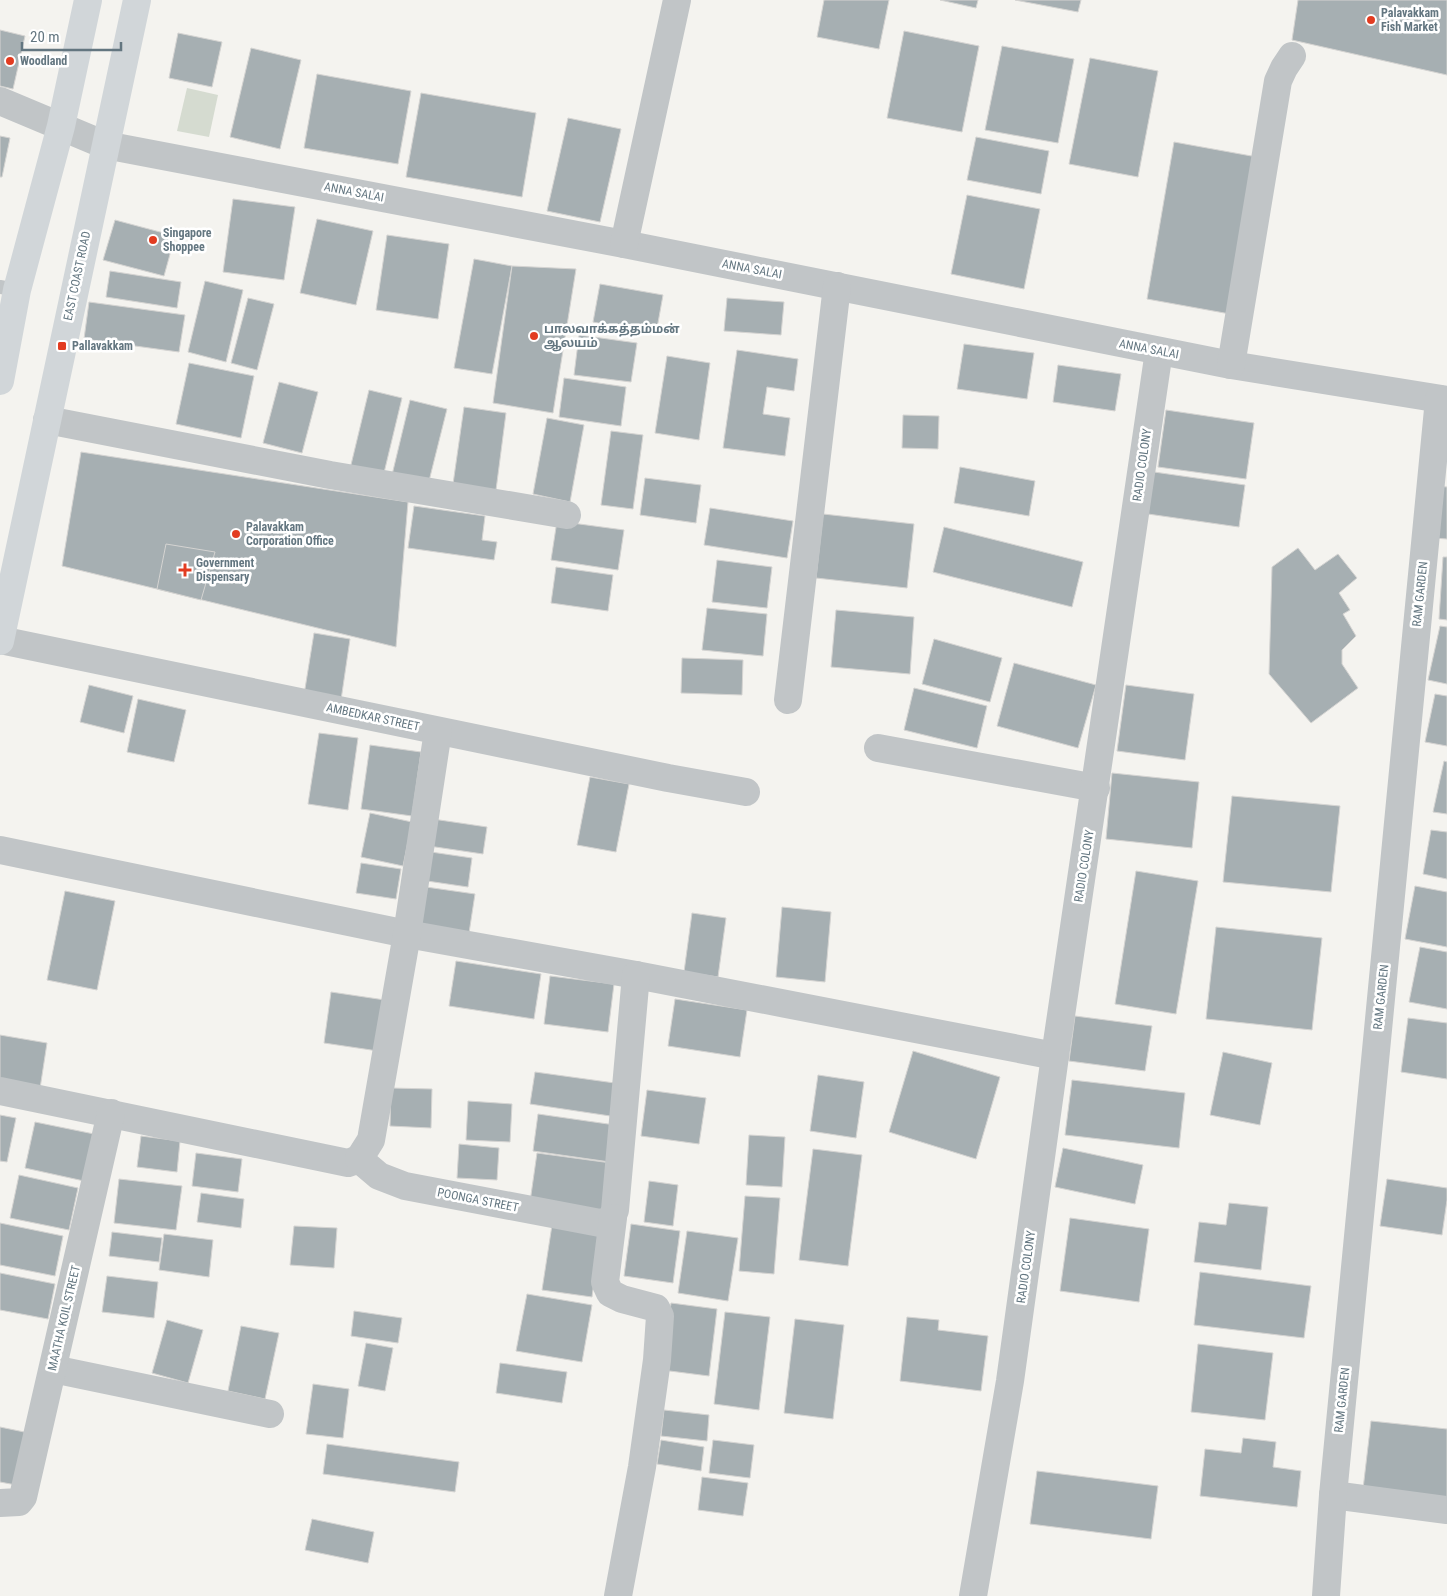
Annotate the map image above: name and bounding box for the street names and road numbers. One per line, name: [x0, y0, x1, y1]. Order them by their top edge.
street label: ANNA SALAI: [323, 179, 385, 205]
street label: EAST COAST ROAD: [61, 230, 93, 322]
street label: ANNA SALAI: [721, 256, 783, 282]
street label: ANNA SALAI: [1118, 336, 1180, 362]
street label: RADIO COLONY: [1130, 427, 1154, 502]
street label: RAM GARDEN: [1410, 561, 1430, 627]
street label: AMBEDKAR STREET: [325, 700, 421, 734]
street label: RADIO COLONY: [1071, 828, 1097, 903]
street label: RAM GARDEN: [1371, 964, 1391, 1030]
street label: POONGA STREET: [436, 1185, 520, 1215]
street label: RADIO COLONY: [1014, 1229, 1038, 1304]
street label: MAATHA KOIL STREET: [45, 1264, 83, 1372]
street label: RAM GARDEN: [1332, 1367, 1352, 1433]

